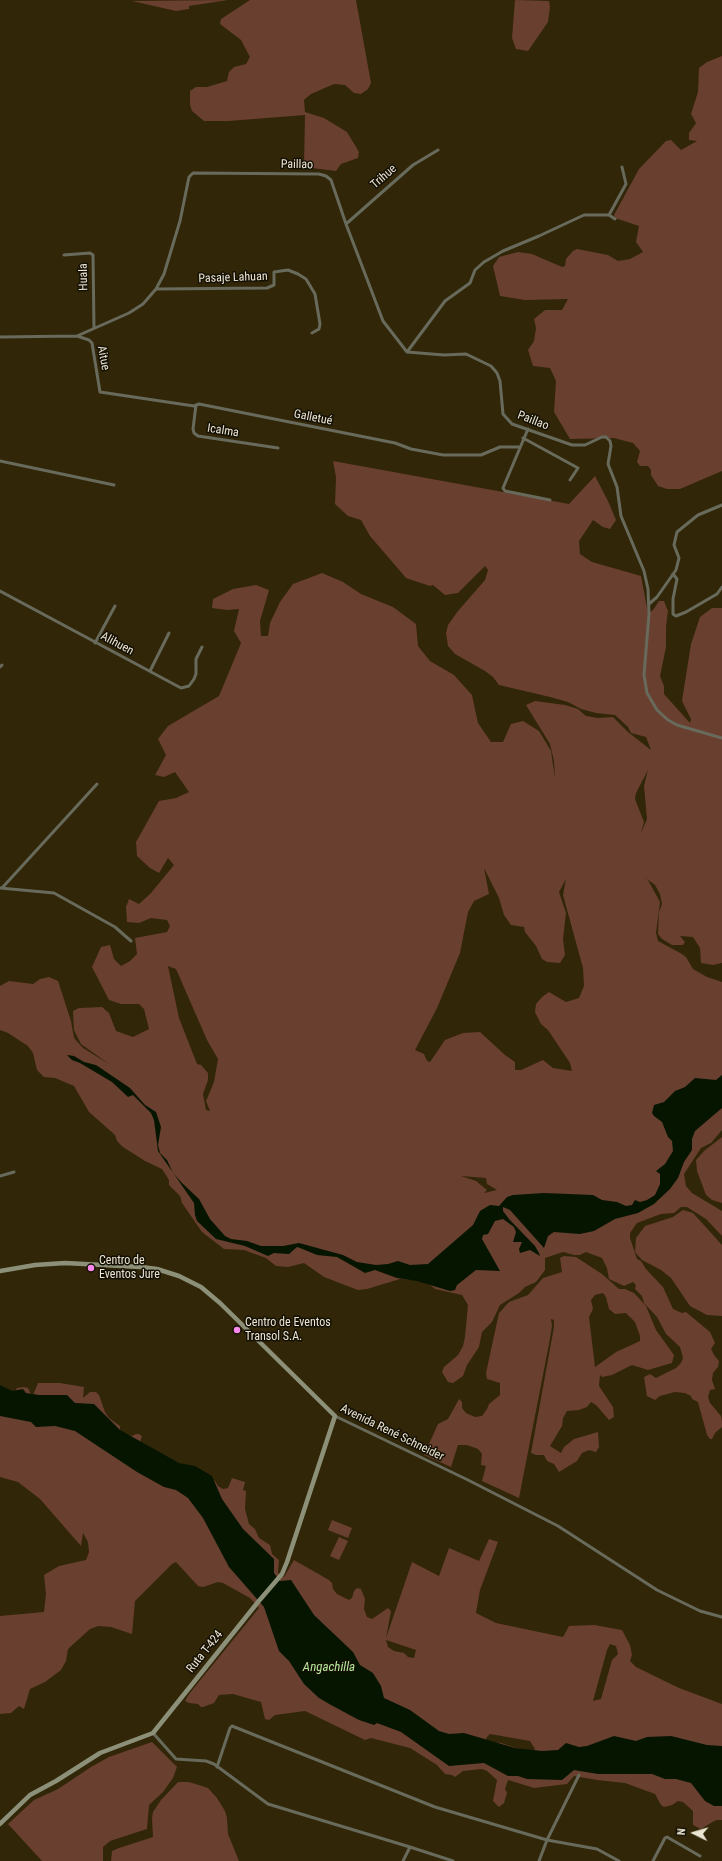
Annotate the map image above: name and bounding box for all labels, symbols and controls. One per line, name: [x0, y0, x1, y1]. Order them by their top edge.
street label: Paillao: [281, 158, 313, 172]
street label: Trihue: [368, 162, 400, 192]
street label: Huala: [77, 263, 91, 291]
street label: Pasaje Lahuan: [198, 270, 268, 286]
street label: Aitue: [94, 345, 112, 371]
street label: Galletué: [293, 407, 333, 429]
street label: Paillao: [515, 408, 551, 434]
street label: Icalma: [206, 421, 240, 441]
street label: Alihuen: [98, 629, 136, 659]
place label: Centro de Eventos Jure: [99, 1254, 160, 1282]
marker: Centro de Eventos Jure: [86, 1263, 96, 1273]
place label: Centro de Eventos Transol S.A.: [245, 1316, 331, 1344]
marker: Centro de Eventos Transol S.A.: [232, 1325, 242, 1335]
street label: Avenida René Schneider: [338, 1402, 446, 1464]
street label: Ruta T-424: [184, 1628, 226, 1676]
water label: Angachilla: [303, 1660, 355, 1676]
north arrow: [674, 1813, 714, 1853]
text: N: [675, 1828, 688, 1836]

